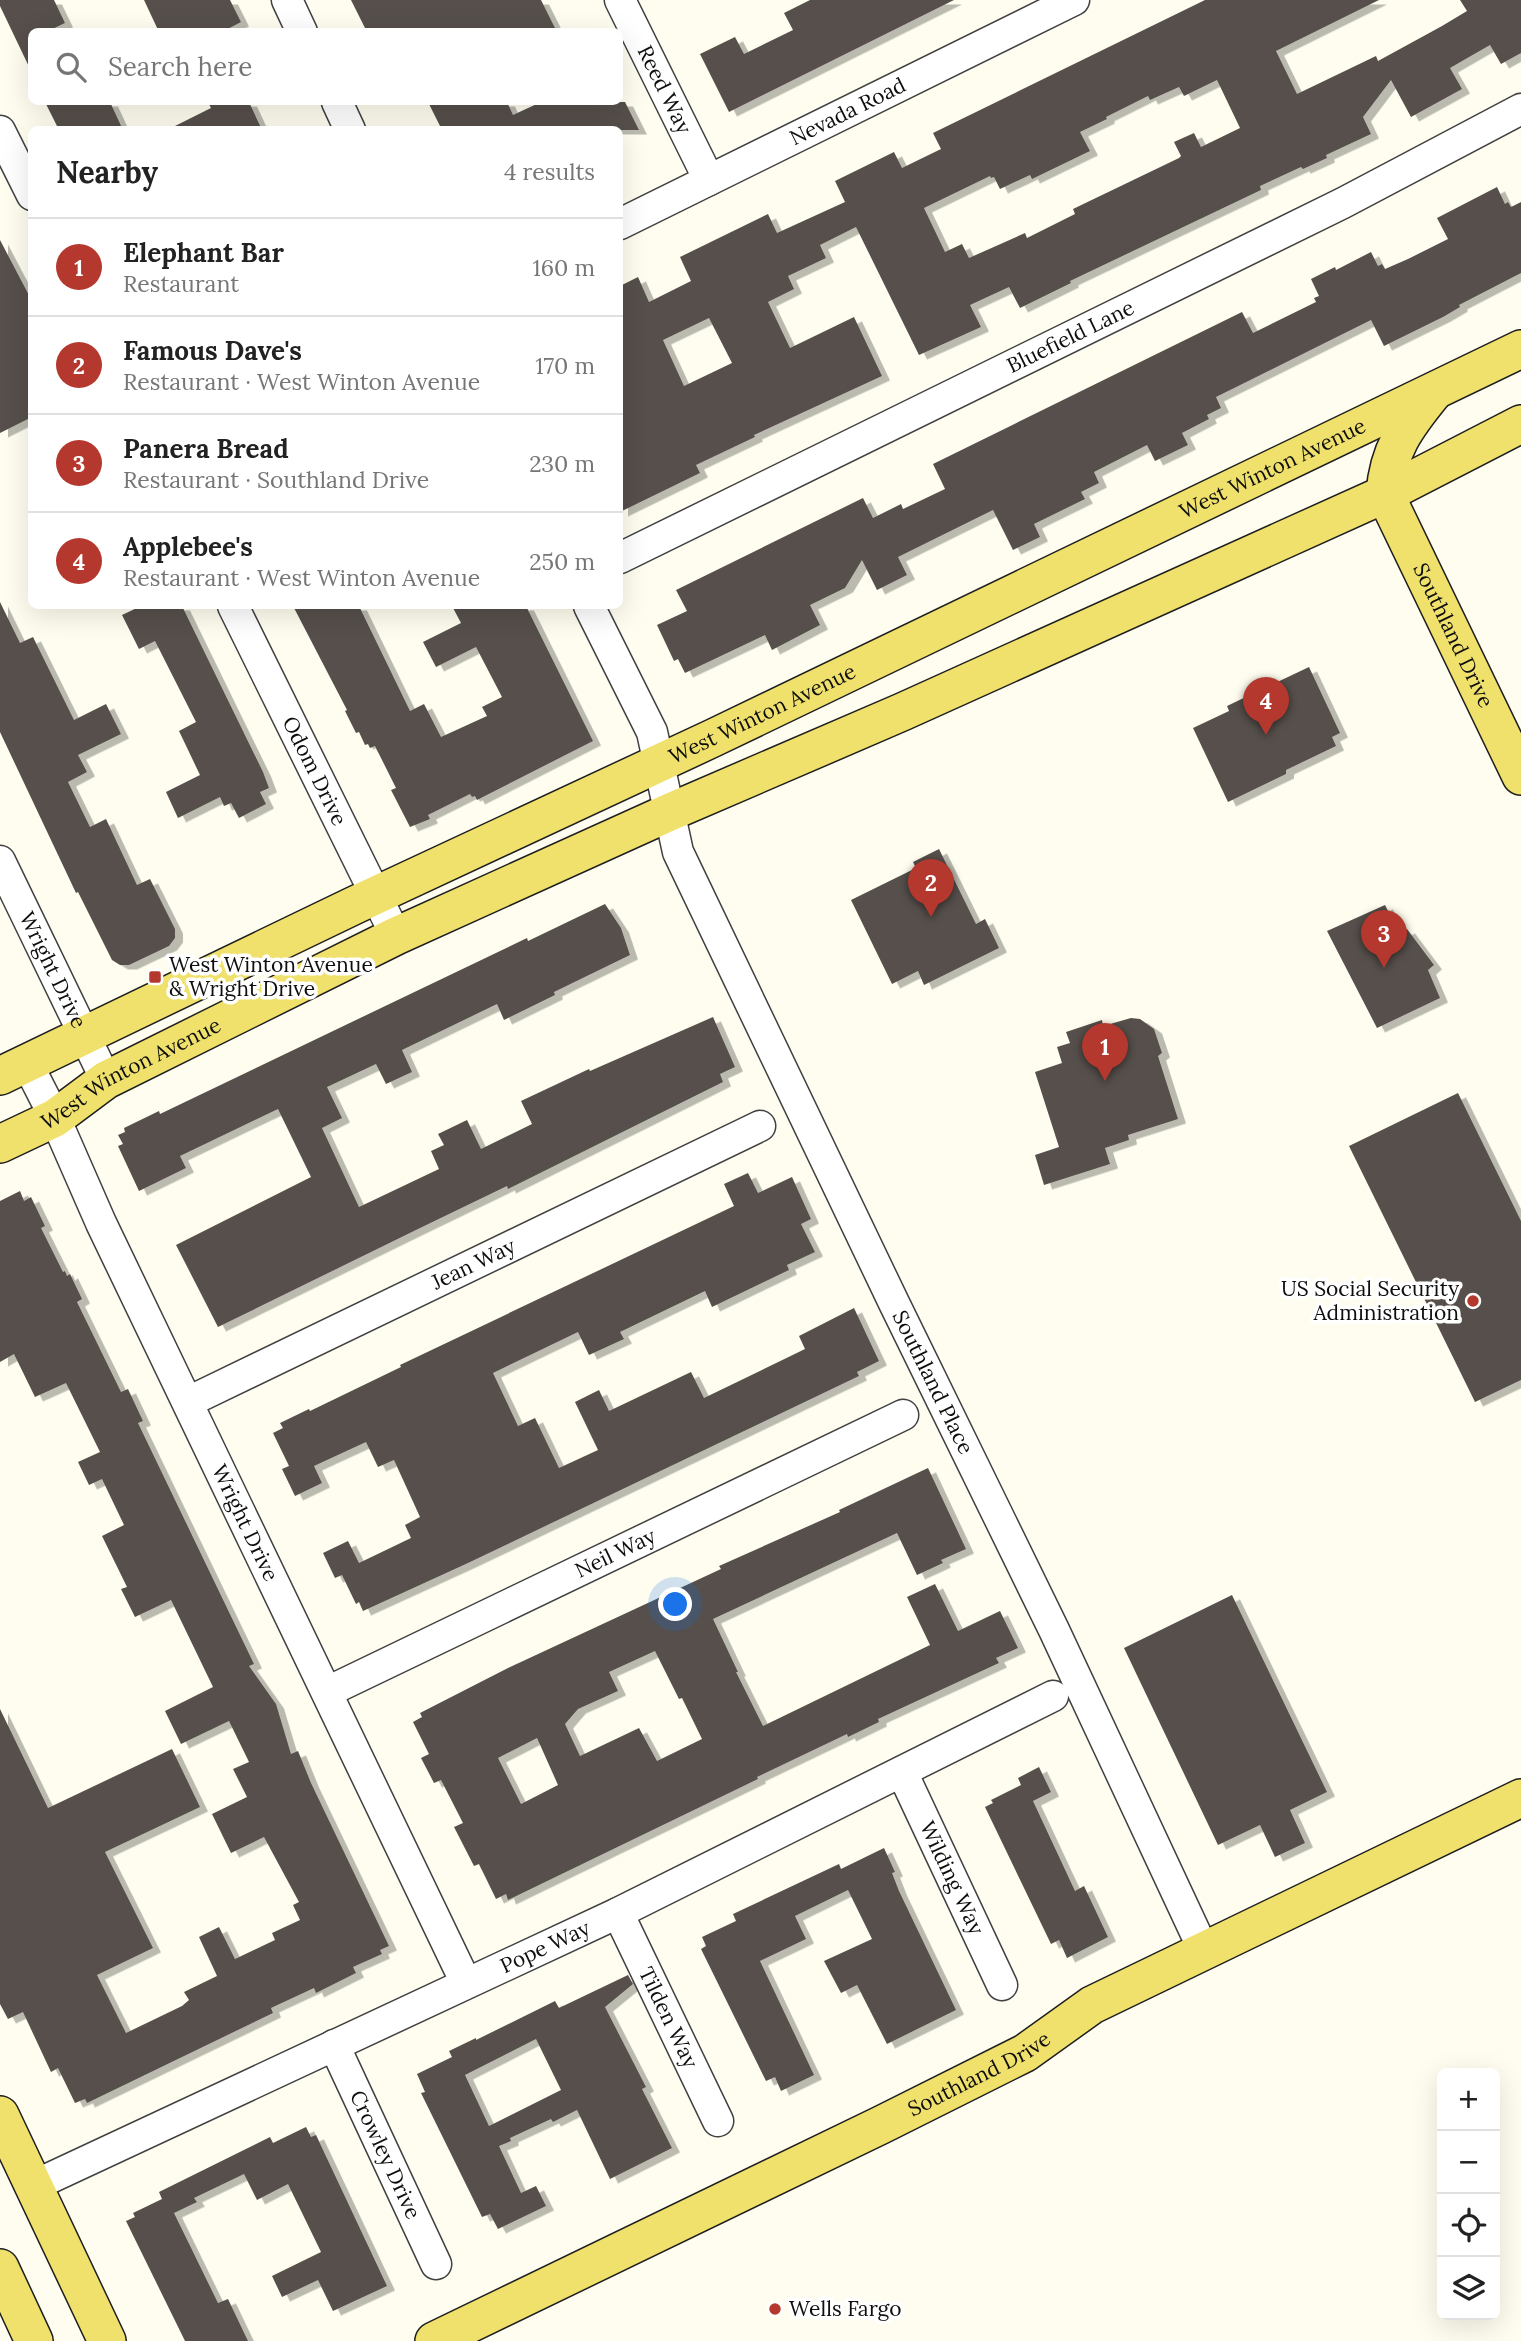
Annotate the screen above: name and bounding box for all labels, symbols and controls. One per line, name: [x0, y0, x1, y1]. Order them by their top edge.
search box: [28, 28, 623, 105]
street label: Reed Way: [632, 41, 698, 138]
icon: search: [52, 48, 90, 86]
text: Search here: [108, 50, 252, 83]
street label: Nevada Road: [785, 71, 910, 151]
text: Nearby: [56, 153, 158, 191]
text: 4 results: [504, 157, 595, 186]
text: Elephant Bar: [123, 236, 284, 269]
text: 1: [74, 253, 84, 282]
text: 160 m: [532, 253, 595, 282]
text: Restaurant: [123, 269, 239, 298]
street label: Bluefield Lane: [1002, 294, 1138, 379]
text: Famous Dave's: [123, 334, 302, 367]
text: 2: [73, 351, 85, 380]
text: 170 m: [535, 351, 595, 380]
text: Restaurant · West Winton Avenue: [123, 367, 480, 396]
street label: West Winton Avenue: [1175, 412, 1370, 525]
text: Panera Bread: [123, 432, 289, 465]
text: 3: [73, 449, 85, 478]
text: 230 m: [529, 449, 595, 478]
text: Restaurant · Southland Drive: [123, 465, 429, 494]
text: Applebee's: [123, 530, 253, 563]
text: 4: [73, 547, 85, 576]
text: 250 m: [529, 547, 595, 576]
street label: Southland Drive: [1407, 558, 1500, 712]
text: Restaurant · West Winton Avenue: [123, 563, 480, 592]
street label: West Winton Avenue: [664, 657, 860, 770]
pin: 4: [1243, 677, 1289, 735]
street label: Odom Drive: [277, 712, 353, 830]
pin: 2: [908, 859, 954, 917]
street label: Wright Drive: [14, 907, 93, 1032]
pin: 3: [1361, 910, 1407, 968]
place label: West Winton Avenue & Wright Drive: [169, 951, 373, 1002]
marker: West Winton Avenue & Wright Drive: [147, 969, 163, 985]
street label: West Winton Avenue: [37, 1011, 225, 1136]
pin: 1: [1082, 1023, 1128, 1081]
street label: Jean Way: [426, 1232, 520, 1296]
place label: US Social Security Administration: [1281, 1275, 1459, 1326]
marker: US Social Security Administration: [1465, 1293, 1481, 1309]
street label: Southland Place: [887, 1306, 980, 1458]
street label: Wright Drive: [206, 1460, 285, 1585]
street label: Neil Way: [570, 1522, 660, 1584]
your location: [658, 1587, 692, 1621]
street label: Wilding Way: [914, 1817, 990, 1939]
street label: Pope Way: [496, 1914, 594, 1979]
street label: Tilden Way: [633, 1962, 705, 2072]
street label: Southland Drive: [903, 2025, 1056, 2122]
map controls: [1437, 2068, 1500, 2320]
button: +: [1437, 2068, 1500, 2131]
street label: Crowley Drive: [344, 2086, 427, 2223]
button: −: [1437, 2131, 1500, 2194]
button: locate: [1437, 2194, 1500, 2257]
button: layers: [1437, 2257, 1500, 2320]
place label: Wells Fargo: [789, 2295, 901, 2322]
marker: Wells Fargo: [767, 2301, 783, 2317]

